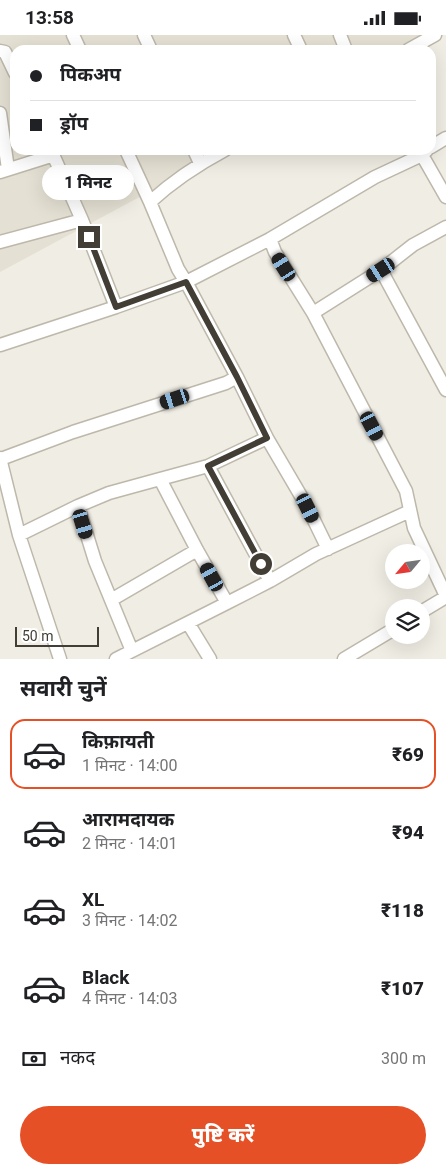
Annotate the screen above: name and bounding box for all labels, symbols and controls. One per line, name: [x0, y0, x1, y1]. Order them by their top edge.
text: 13:58: [25, 6, 74, 29]
text: पिकअप: [60, 63, 121, 86]
text: ड्रॉप: [60, 112, 88, 135]
callout: 1 मिनट: [43, 165, 135, 199]
text: 1 मिनट: [64, 173, 112, 192]
route end: [78, 226, 100, 248]
car: [269, 250, 298, 284]
car: [364, 256, 397, 284]
car: [158, 387, 191, 411]
car: [358, 409, 385, 443]
car: [294, 491, 321, 525]
car: [71, 507, 94, 541]
north arrow: [385, 544, 430, 589]
map controls: [385, 544, 430, 644]
route start: [250, 553, 272, 575]
car: [198, 560, 225, 594]
button: layers: [385, 599, 430, 644]
scale bar: [15, 624, 99, 647]
text: 50 m: [22, 628, 54, 644]
text: सवारी चुनें: [20, 676, 106, 701]
text: किफ़ायती: [82, 730, 154, 753]
icon: car: [22, 732, 67, 777]
text: ₹69: [392, 743, 424, 766]
text: 1 मिनट · 14:00: [82, 756, 178, 775]
text: आरामदायक: [82, 808, 174, 831]
icon: car: [22, 810, 67, 855]
text: ₹94: [392, 821, 424, 844]
text: 2 मिनट · 14:01: [82, 834, 178, 853]
icon: car: [22, 888, 67, 933]
text: XL: [82, 888, 104, 911]
text: ₹118: [381, 899, 424, 922]
text: 3 मिनट · 14:02: [82, 911, 178, 930]
icon: car: [22, 966, 67, 1011]
text: Black: [82, 966, 129, 989]
text: ₹107: [381, 977, 424, 1000]
text: 4 मिनट · 14:03: [82, 989, 178, 1008]
icon: cash: [20, 1045, 48, 1073]
text: नकद: [60, 1046, 95, 1069]
text: 300 m: [381, 1049, 426, 1068]
button: पुष्टि करें: [20, 1106, 426, 1164]

